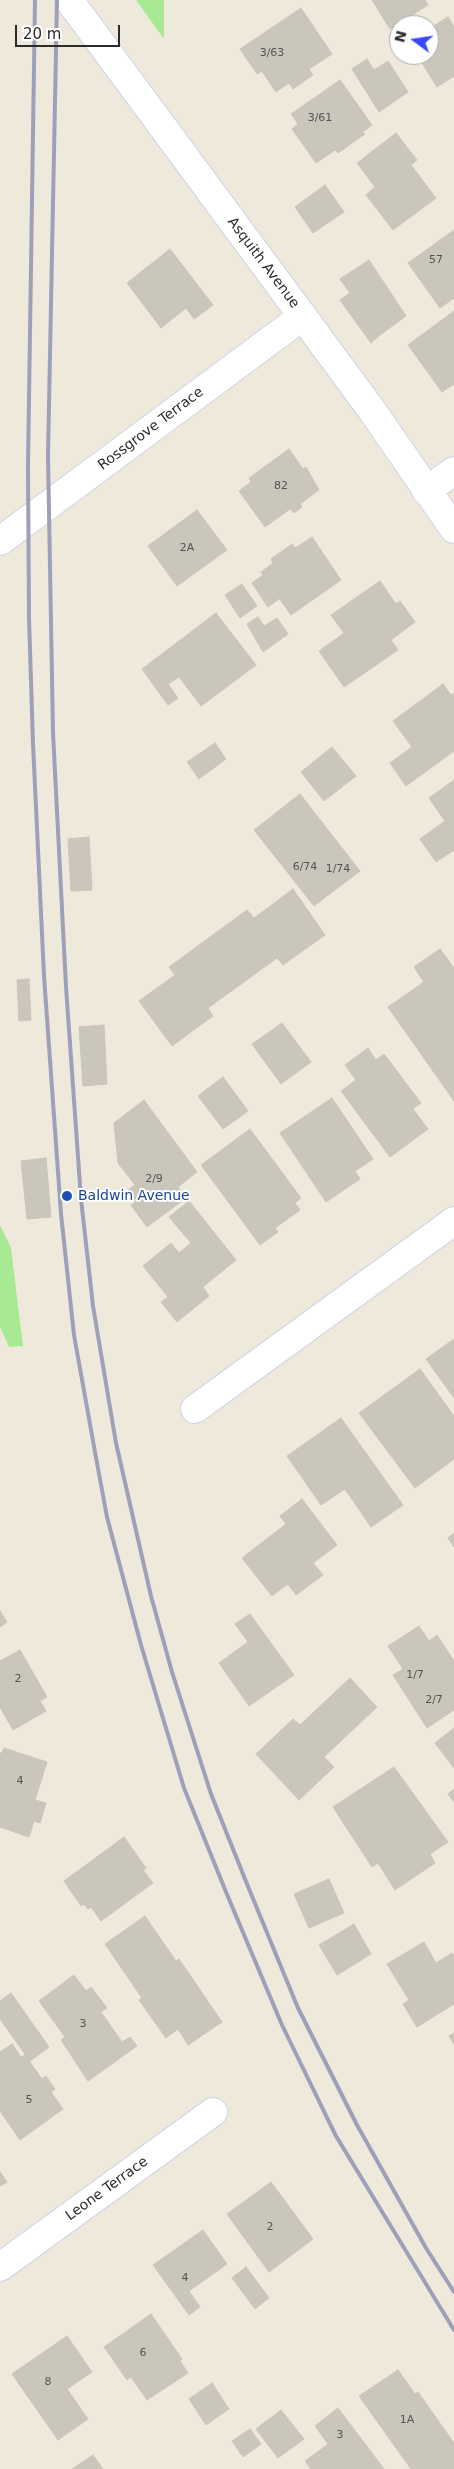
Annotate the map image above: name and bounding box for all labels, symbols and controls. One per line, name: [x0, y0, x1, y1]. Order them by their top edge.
scale bar: [18, 15, 122, 47]
north arrow: [389, 15, 439, 65]
text: 20 m: [23, 25, 61, 43]
text: N: [391, 29, 410, 44]
house number: 3/63: [260, 46, 284, 60]
house number: 3/61: [308, 111, 332, 125]
street label: Asquith Avenue: [223, 214, 303, 312]
house number: 57: [429, 253, 443, 267]
street label: Rossgrove Terrace: [95, 384, 207, 474]
house number: 82: [274, 479, 288, 493]
house number: 2A: [180, 541, 194, 555]
house number: 6/74: [293, 860, 317, 874]
house number: 1/74: [326, 862, 350, 876]
house number: 2/9: [145, 1172, 163, 1186]
place label: Baldwin Avenue: [78, 1188, 190, 1204]
marker: Baldwin Avenue: [60, 1189, 74, 1203]
house number: 1/7: [406, 1668, 424, 1682]
house number: 2: [15, 1672, 21, 1686]
house number: 2/7: [425, 1693, 443, 1707]
house number: 4: [17, 1774, 23, 1788]
house number: 3: [80, 2017, 86, 2031]
house number: 5: [26, 2093, 32, 2107]
street label: Leone Terrace: [63, 2154, 151, 2224]
house number: 2: [267, 2220, 273, 2234]
house number: 4: [182, 2271, 188, 2285]
house number: 6: [140, 2346, 146, 2360]
house number: 8: [45, 2375, 51, 2389]
house number: 1A: [400, 2413, 414, 2427]
house number: 3: [337, 2428, 343, 2442]

